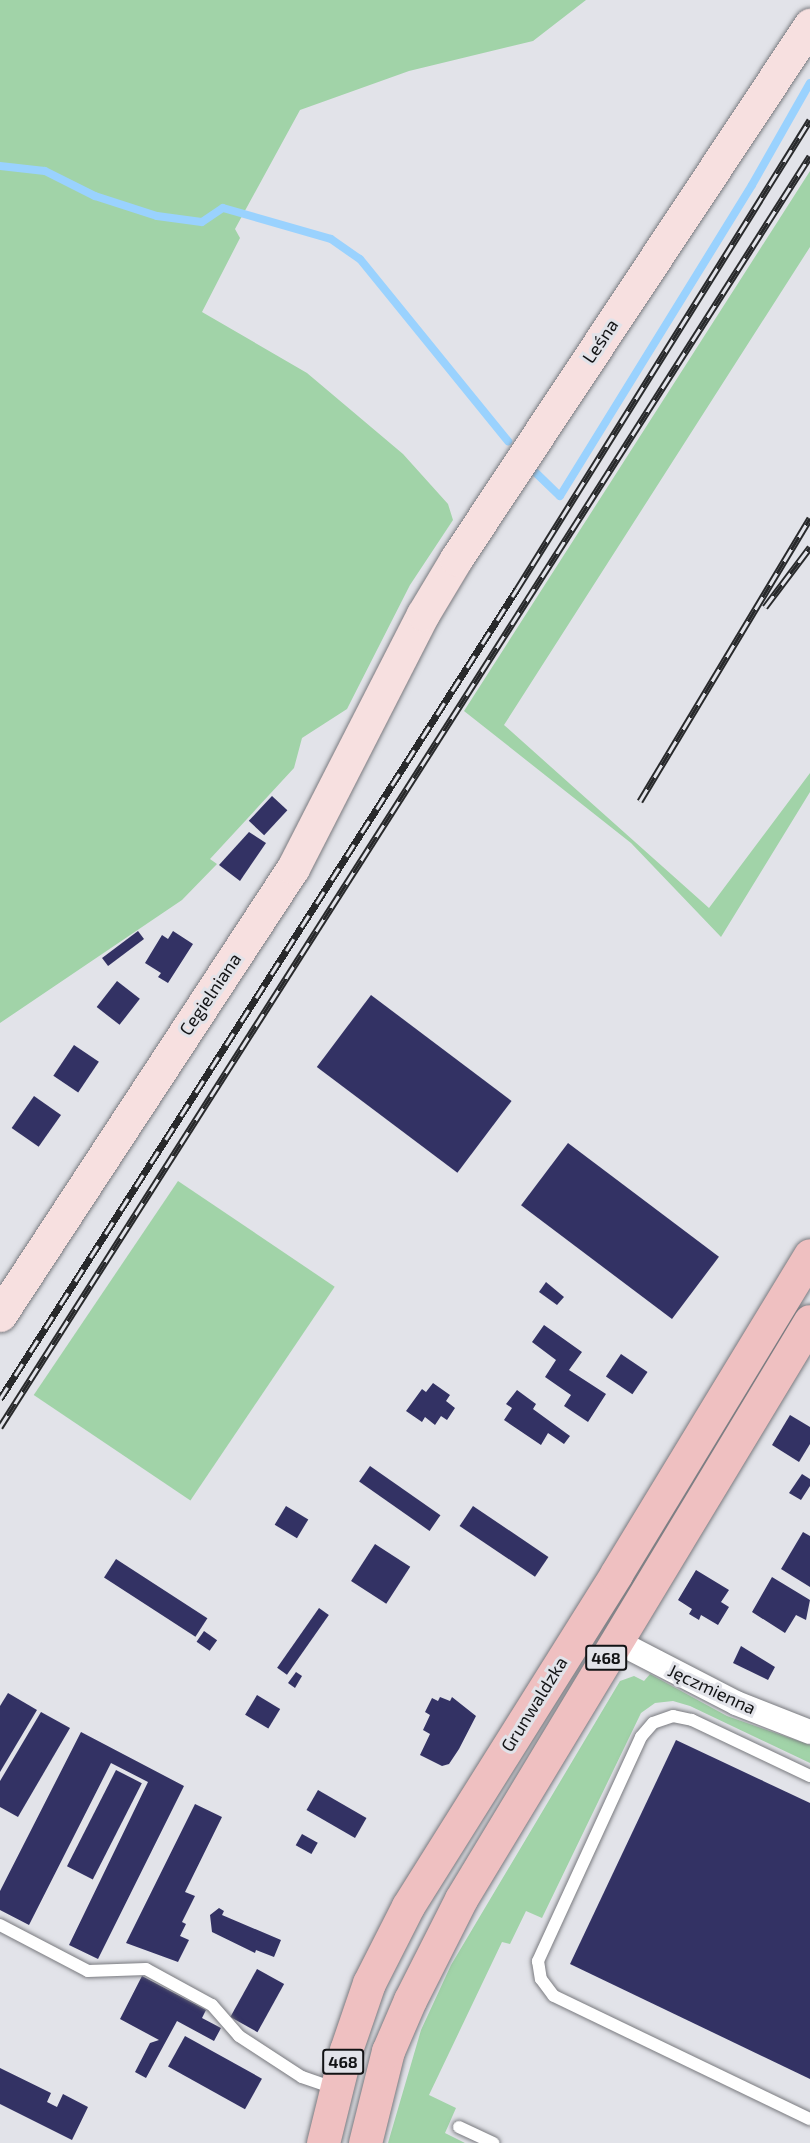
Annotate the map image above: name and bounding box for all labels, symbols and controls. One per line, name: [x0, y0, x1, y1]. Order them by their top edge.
street label: Leśna: [578, 315, 622, 367]
street label: Cegielniana: [175, 949, 245, 1039]
road number: 468: [585, 1645, 627, 1671]
street label: Grunwaldzka: [496, 1653, 572, 1755]
street label: Jęczmienna: [665, 1659, 759, 1719]
road number: 468: [322, 2049, 364, 2075]

